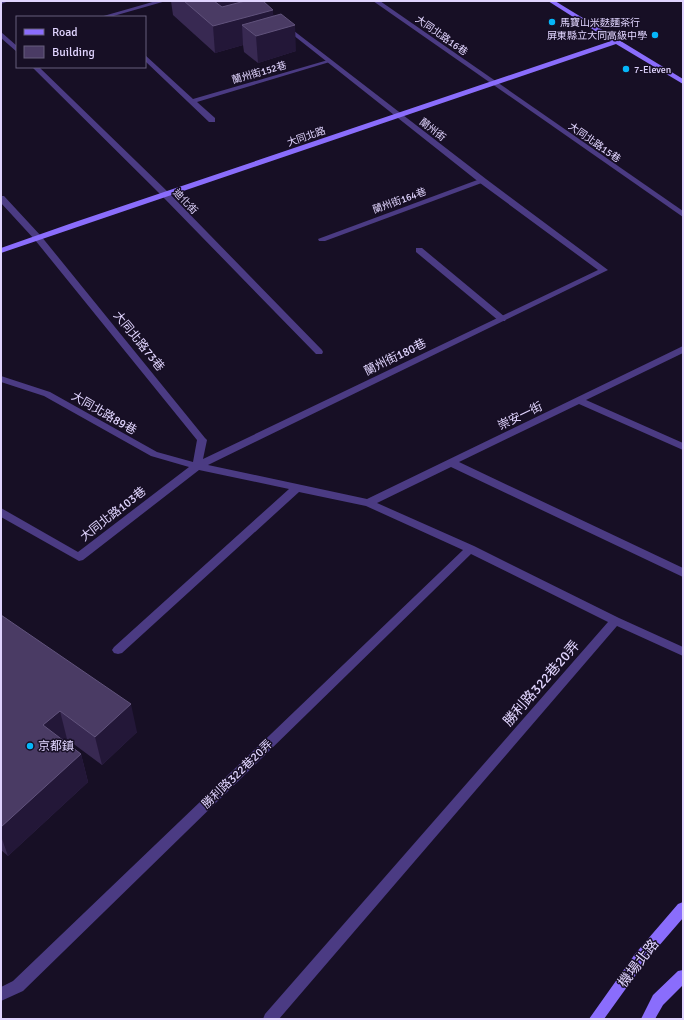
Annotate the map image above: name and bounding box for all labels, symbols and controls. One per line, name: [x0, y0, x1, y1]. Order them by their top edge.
street label: 大同北路16巷: [413, 13, 470, 58]
legend: [16, 16, 146, 68]
marker: 馬寶山米麩麵茶行: [547, 17, 557, 27]
place label: 馬寶山米麩麵茶行: [560, 17, 640, 29]
text: Road: [52, 25, 78, 40]
place label: 屏東縣立大同高級中學: [547, 30, 647, 42]
marker: 屏東縣立大同高級中學: [650, 30, 660, 40]
text: Building: [52, 45, 95, 60]
street label: 蘭州街152巷: [231, 59, 288, 86]
marker: 7-Eleven: [621, 64, 631, 74]
place label: 7-Eleven: [634, 64, 671, 76]
street label: 蘭州街: [417, 116, 448, 144]
street label: 大同北路15巷: [566, 120, 623, 165]
street label: 大同北路: [285, 125, 327, 149]
street label: 蘭州街164巷: [371, 186, 428, 216]
street label: 迪化街: [171, 187, 200, 217]
street label: 大同北路73巷: [110, 308, 167, 374]
street label: 蘭州街180巷: [362, 336, 429, 379]
street label: 大同北路89巷: [68, 389, 139, 438]
street label: 崇安一街: [495, 399, 545, 434]
street label: 大同北路103巷: [77, 484, 149, 545]
street label: 勝利路322巷20弄: [500, 637, 583, 730]
street label: 勝利路322巷20弄: [199, 737, 276, 812]
place label: 京都鎮: [38, 739, 74, 754]
marker: 京都鎮: [25, 741, 35, 751]
street label: 機場北路: [614, 936, 662, 991]

